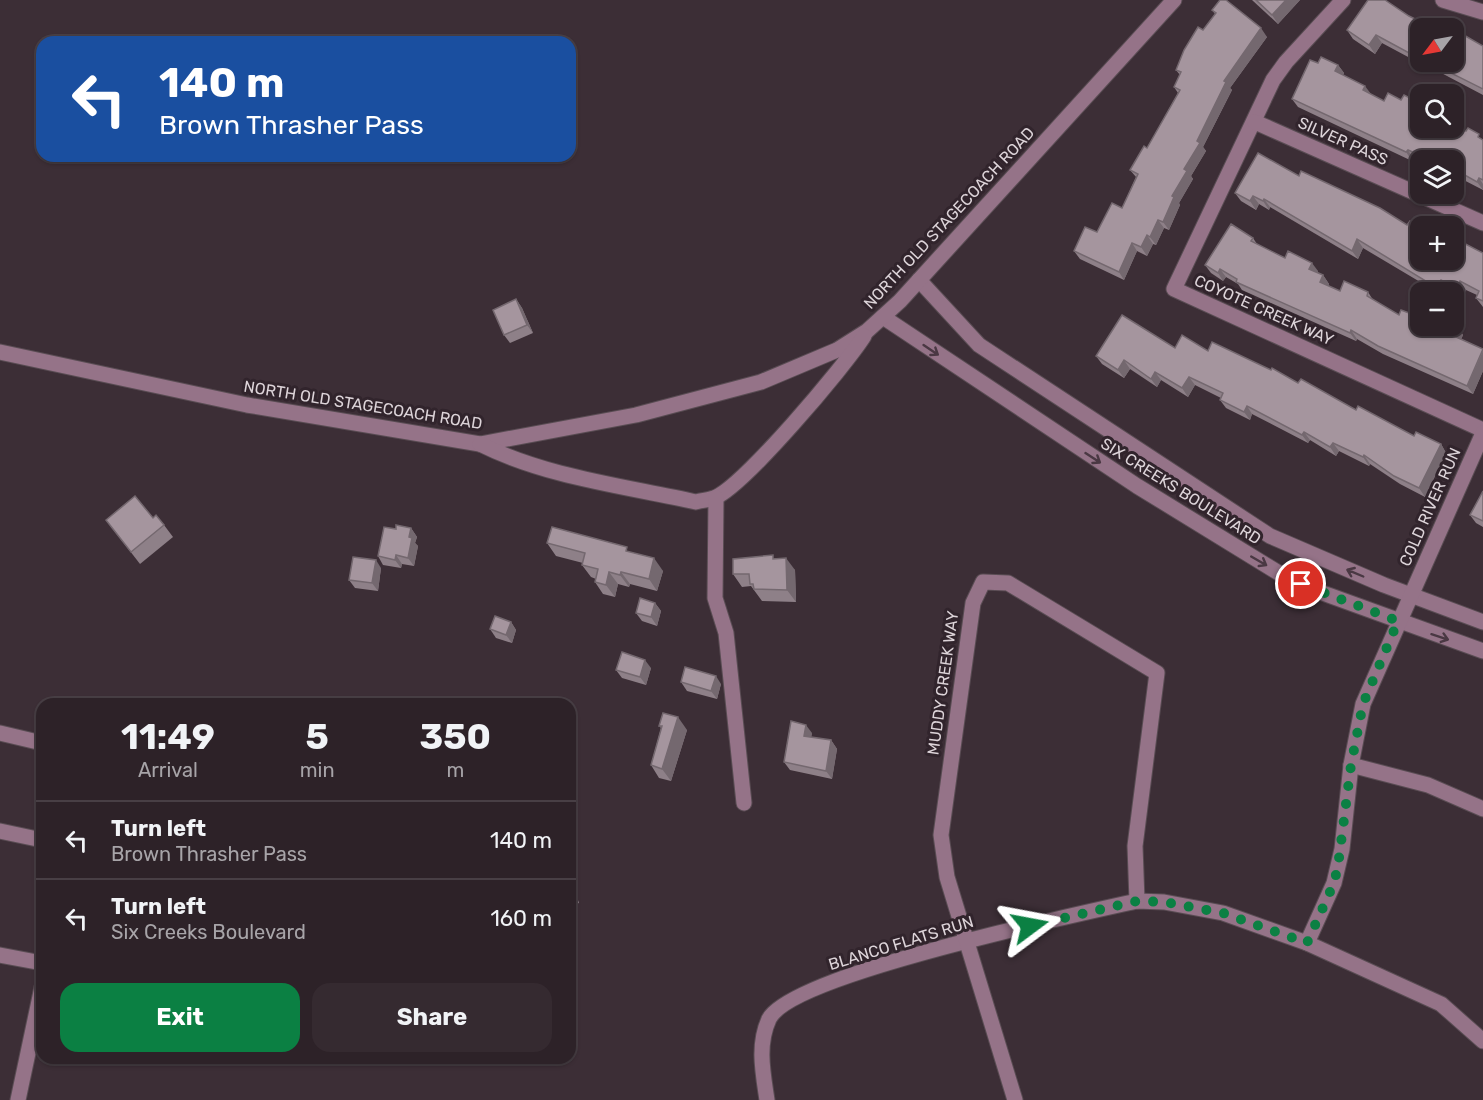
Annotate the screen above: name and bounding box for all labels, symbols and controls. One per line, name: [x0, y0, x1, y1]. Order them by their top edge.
north arrow: [1410, 18, 1464, 72]
map controls: [1410, 18, 1464, 336]
text: 140 m: [159, 58, 285, 108]
icon: left: [60, 60, 138, 138]
button: search: [1410, 84, 1464, 138]
text: Brown Thrasher Pass: [159, 109, 424, 141]
street label: SILVER PASS: [1295, 113, 1391, 169]
street label: NORTH OLD STAGECOACH ROAD: [860, 123, 1038, 313]
button: layers: [1410, 150, 1464, 204]
button: +: [1410, 216, 1464, 270]
street label: COYOTE CREEK WAY: [1191, 271, 1337, 349]
button: −: [1410, 282, 1464, 336]
one-way arrow: [922, 344, 939, 356]
street label: NORTH OLD STAGECOACH ROAD: [242, 377, 484, 433]
street label: SIX CREEKS BOULEVARD: [1097, 434, 1265, 548]
street label: COLD RIVER RUN: [1395, 445, 1465, 569]
one-way arrow: [1085, 451, 1102, 464]
one-way arrow: [1250, 556, 1267, 568]
pin: [1275, 558, 1326, 609]
icon: arrive: [1284, 567, 1317, 600]
one-way arrow: [1347, 567, 1365, 578]
street label: MUDDY CREEK WAY: [923, 610, 963, 756]
one-way arrow: [1430, 632, 1449, 643]
text: 11:49: [121, 715, 215, 758]
text: 5: [306, 715, 329, 758]
text: 350: [420, 715, 491, 758]
text: Arrival: [138, 758, 198, 782]
text: min: [300, 758, 335, 782]
text: m: [446, 758, 464, 782]
text: Turn left: [111, 815, 206, 842]
icon: left: [60, 824, 93, 857]
text: 140 m: [490, 827, 552, 854]
text: Brown Thrasher Pass: [111, 842, 307, 866]
text: Turn left: [111, 893, 206, 920]
position arrow: [998, 894, 1062, 958]
icon: left: [60, 902, 93, 935]
text: 160 m: [490, 905, 552, 932]
street label: BLANCO FLATS RUN: [826, 912, 976, 974]
text: Six Creeks Boulevard: [111, 920, 306, 944]
button: Exit: [60, 983, 300, 1052]
button: Share: [312, 983, 552, 1052]

